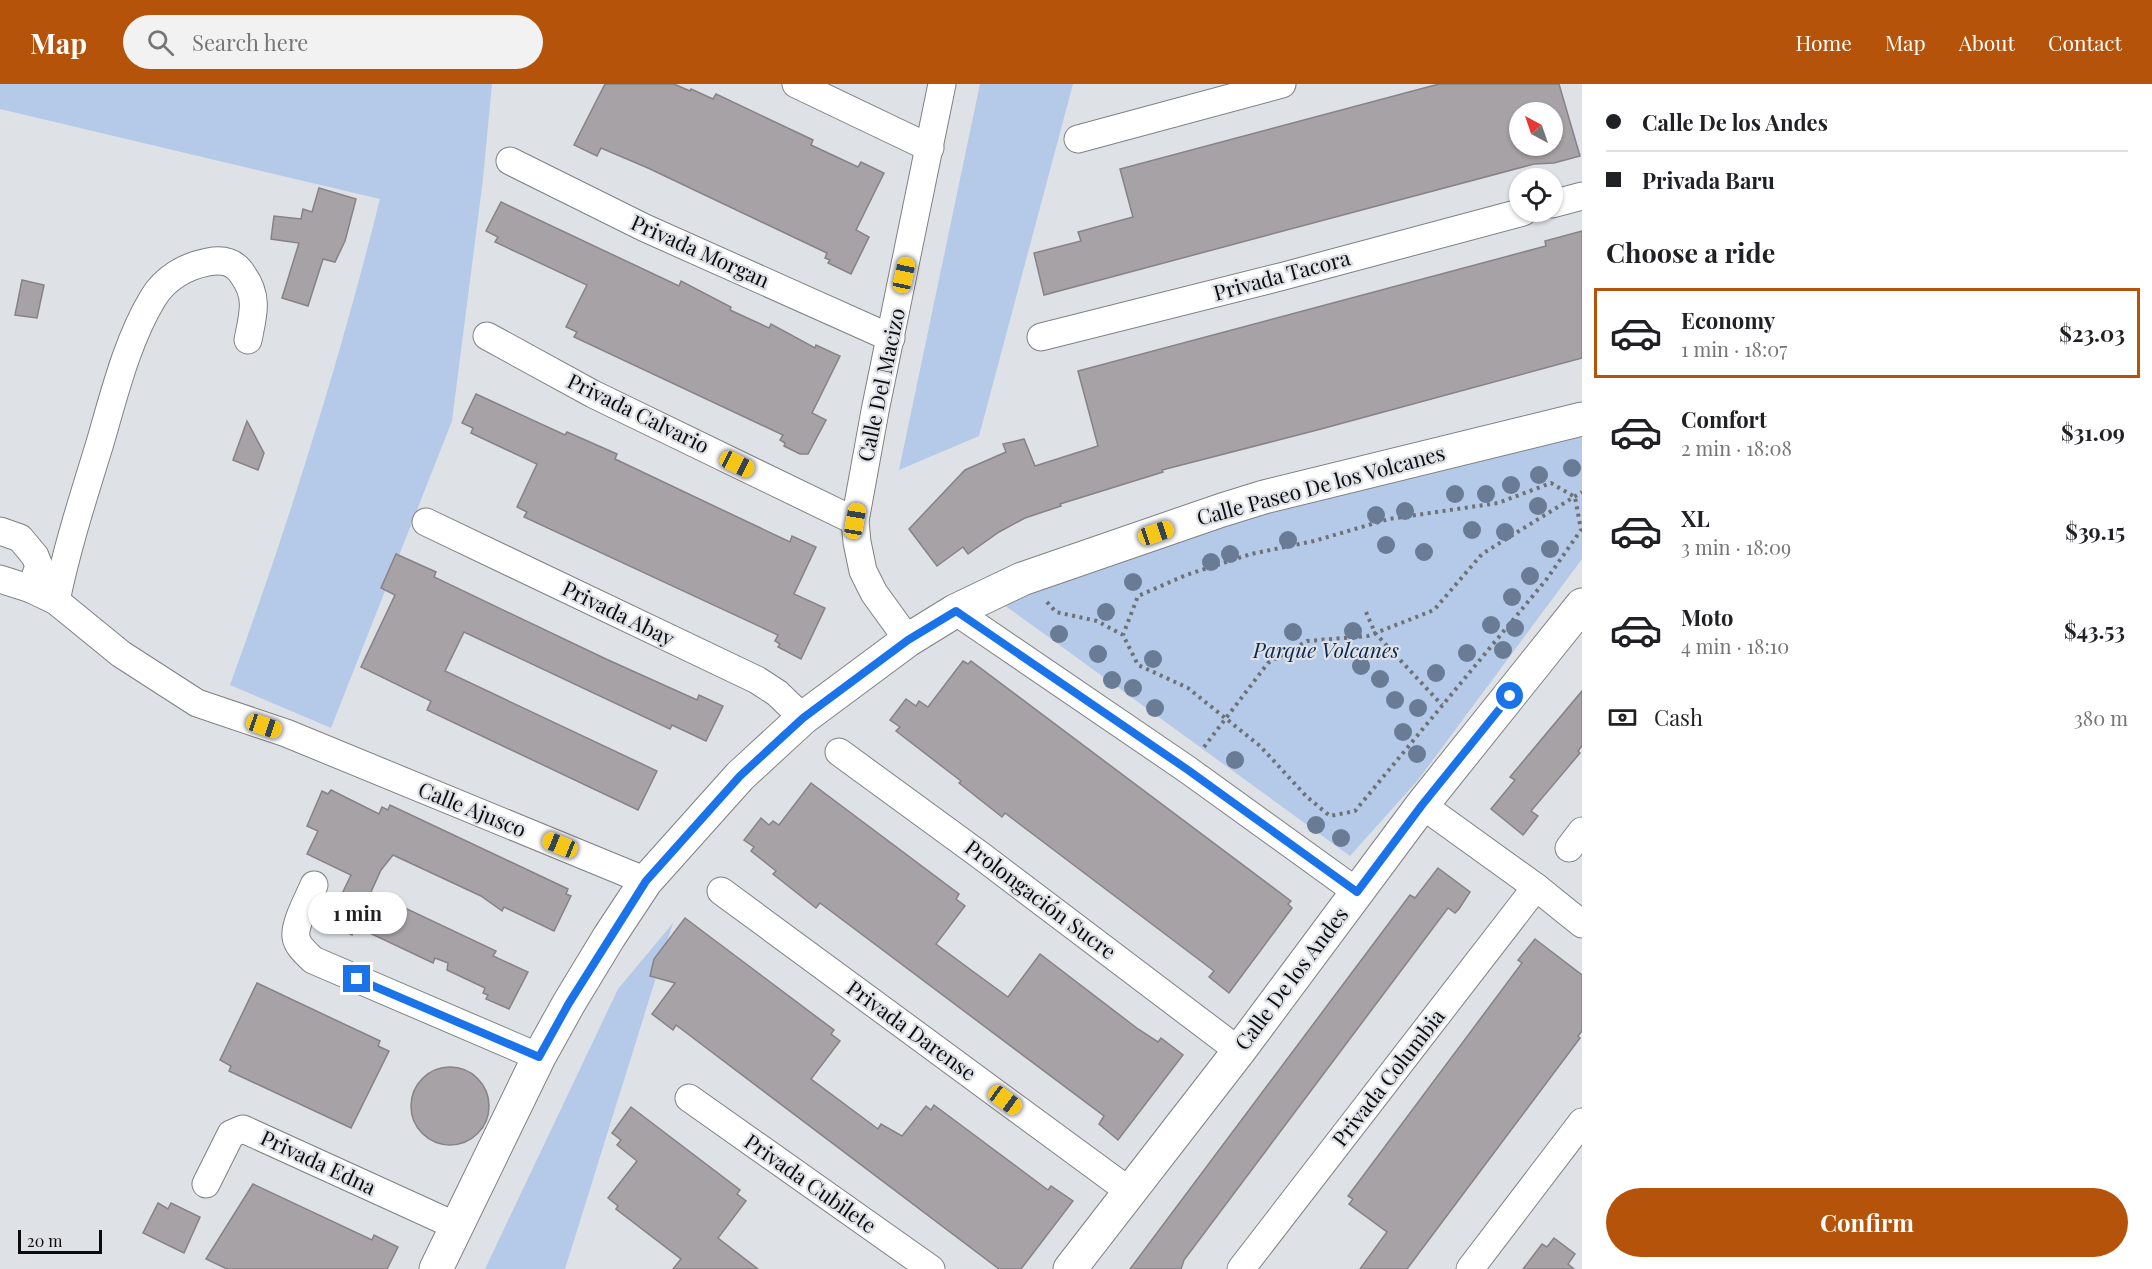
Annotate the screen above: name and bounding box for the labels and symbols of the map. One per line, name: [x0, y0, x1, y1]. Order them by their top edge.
north arrow: [1509, 102, 1563, 156]
street label: Privada Morgan: [627, 207, 775, 293]
street label: Privada Tacora: [1210, 242, 1353, 306]
car: [891, 256, 917, 294]
street label: Calle Del Macizo: [850, 305, 910, 464]
street label: Privada Calvario: [563, 366, 714, 459]
street label: Calle Paseo De los Volcanes: [1193, 437, 1448, 531]
car: [717, 448, 757, 480]
car: [843, 502, 867, 540]
car: [1136, 519, 1176, 547]
street label: Privada Abay: [558, 573, 680, 652]
park label: Parque Volcanes: [1252, 635, 1399, 663]
route start: [1496, 682, 1523, 709]
car: [244, 712, 284, 740]
street label: Calle Ajusco: [415, 774, 531, 842]
car: [540, 830, 580, 860]
street label: Prolongación Sucre: [960, 832, 1122, 964]
callout: 1 min: [308, 892, 406, 934]
street label: Calle De los Andes: [1227, 901, 1353, 1055]
route end: [343, 965, 370, 992]
street label: Privada Darense: [842, 973, 983, 1086]
street label: Privada Columbia: [1325, 1002, 1450, 1151]
car: [985, 1082, 1025, 1118]
street label: Privada Edna: [257, 1122, 381, 1200]
street label: Privada Cubilete: [740, 1126, 883, 1238]
scale bar: [18, 1227, 102, 1254]

